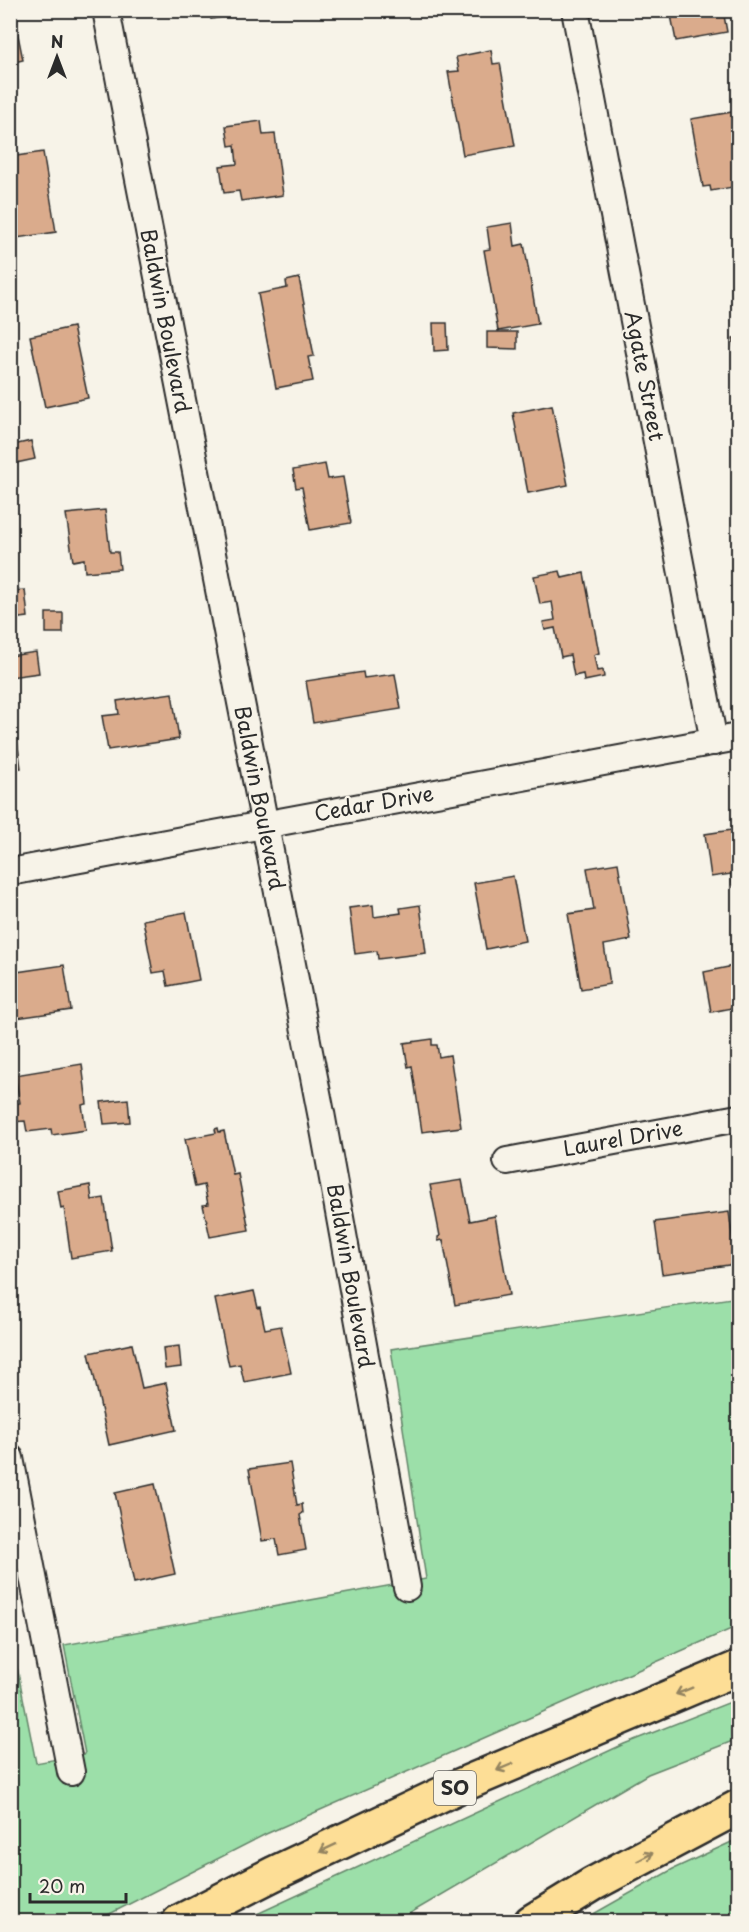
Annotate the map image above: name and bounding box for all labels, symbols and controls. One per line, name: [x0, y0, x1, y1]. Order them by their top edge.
north arrow: [27, 27, 87, 87]
text: N: [51, 29, 63, 53]
street label: Baldwin Boulevard: [133, 226, 201, 416]
street label: Agate Street: [618, 308, 674, 443]
street label: Baldwin Boulevard: [227, 703, 295, 893]
street label: Cedar Drive: [311, 776, 436, 828]
street label: Laurel Drive: [560, 1111, 685, 1163]
street label: Baldwin Boulevard: [320, 1181, 384, 1371]
one-way arrow: [676, 1686, 694, 1697]
one-way arrow: [496, 1762, 515, 1773]
road number: SO: [434, 1771, 476, 1805]
one-way arrow: [319, 1843, 337, 1855]
one-way arrow: [636, 1850, 654, 1862]
scale bar: [30, 1866, 126, 1904]
text: 20 m: [39, 1872, 85, 1899]

